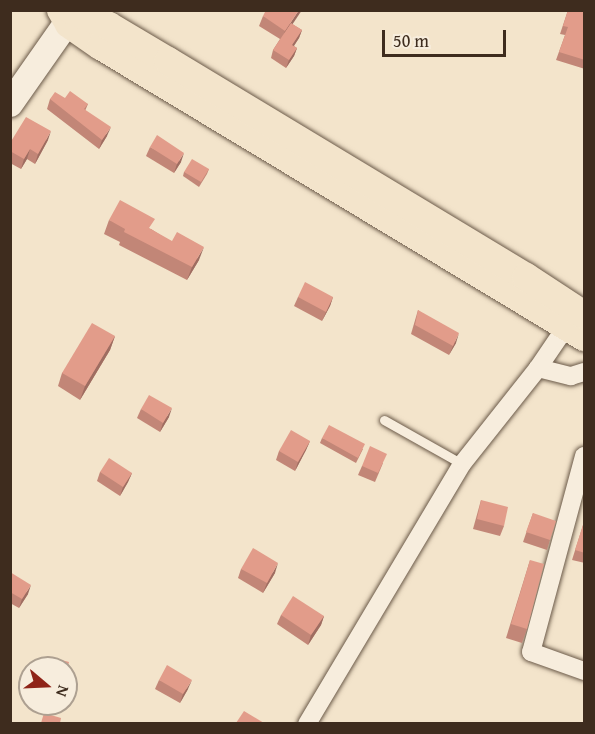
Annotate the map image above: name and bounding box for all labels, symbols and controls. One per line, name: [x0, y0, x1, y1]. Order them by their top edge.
scale bar: [385, 18, 510, 56]
text: 50 m: [393, 27, 429, 54]
north arrow: [18, 656, 78, 716]
text: N: [50, 682, 76, 700]

